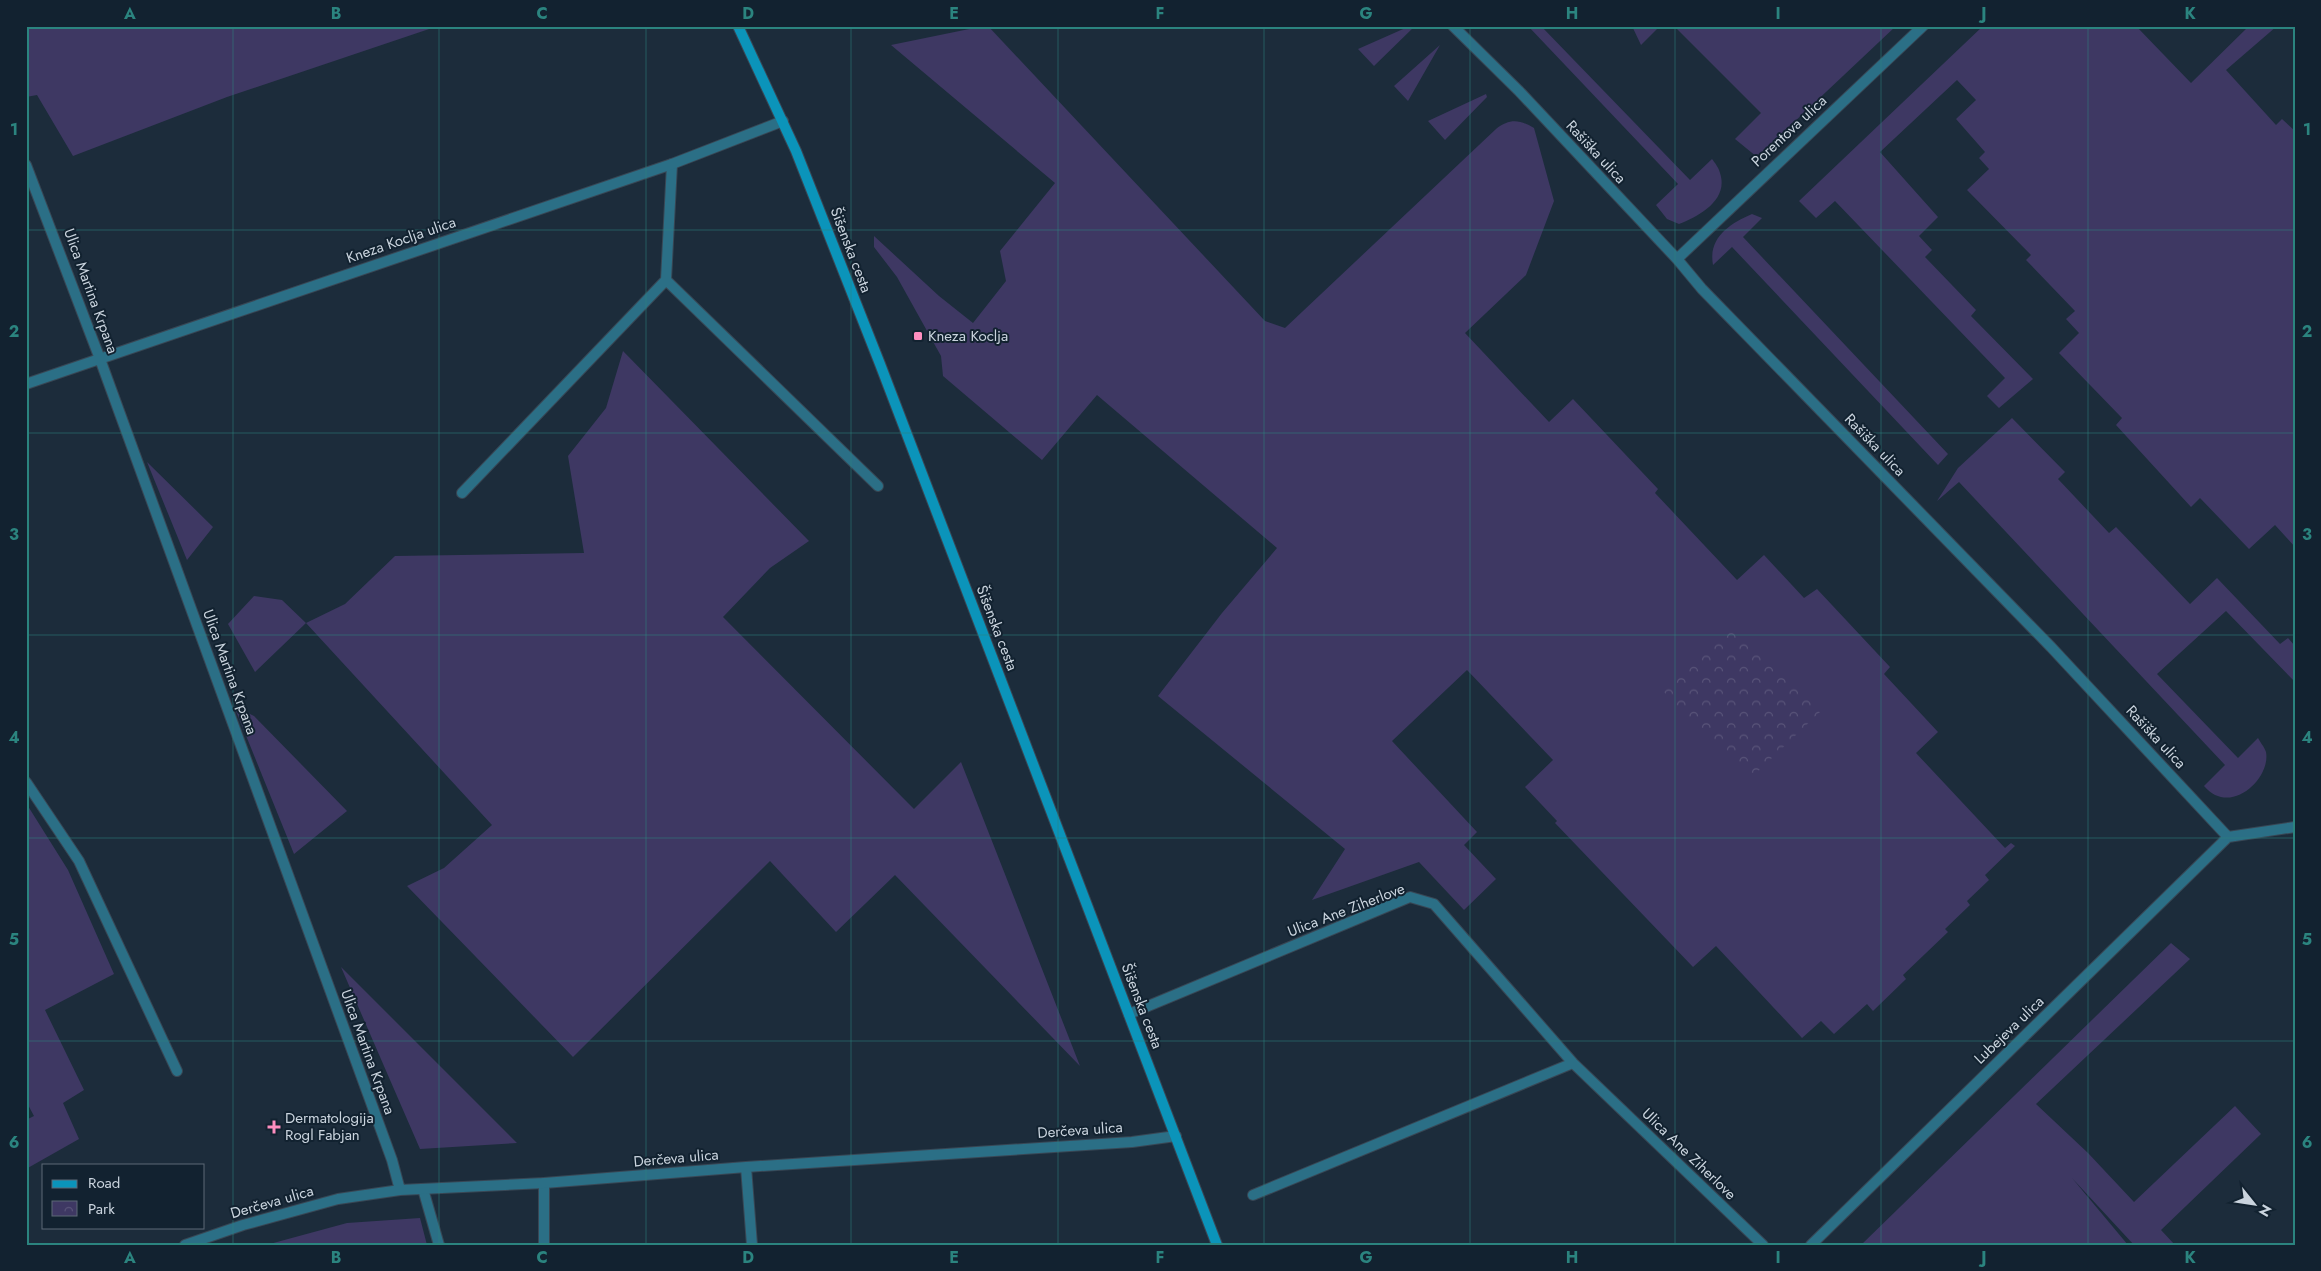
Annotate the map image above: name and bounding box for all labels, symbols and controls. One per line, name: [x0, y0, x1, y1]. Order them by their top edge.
text: A: [123, 2, 136, 25]
text: B: [331, 2, 341, 25]
text: C: [536, 2, 548, 25]
text: D: [742, 2, 754, 25]
text: E: [949, 2, 959, 25]
text: F: [1156, 2, 1164, 25]
text: G: [1359, 2, 1373, 25]
text: H: [1566, 2, 1578, 25]
text: I: [1775, 2, 1781, 25]
text: J: [1978, 2, 1987, 25]
text: K: [2184, 2, 2196, 25]
street label: Porentova ulica: [1746, 90, 1832, 172]
street label: Rašiška ulica: [1561, 115, 1631, 189]
text: 1: [10, 118, 18, 141]
text: 1: [2303, 118, 2311, 141]
street label: Šišenska cesta: [825, 204, 877, 296]
street label: Kneza Koclja ulica: [343, 211, 459, 269]
street label: Ulica Martina Krpana: [58, 225, 124, 357]
text: 2: [9, 320, 19, 343]
text: 2: [2302, 320, 2312, 343]
place label: Kneza Koclja: [928, 325, 1008, 347]
marker: Kneza Koclja: [912, 330, 924, 342]
street label: Rašiška ulica: [1839, 409, 1911, 481]
text: 3: [9, 523, 19, 546]
text: 3: [2302, 523, 2312, 546]
street label: Šišenska cesta: [971, 582, 1023, 674]
street label: Ulica Martina Krpana: [197, 606, 263, 738]
street label: Rašiška ulica: [2121, 700, 2191, 774]
text: 4: [8, 726, 20, 749]
text: 4: [2301, 726, 2313, 749]
street label: Ulica Ane Ziherlove: [1284, 877, 1408, 942]
text: 5: [9, 928, 19, 951]
text: 5: [2302, 928, 2312, 951]
street label: Šišenska cesta: [1116, 960, 1168, 1052]
street label: Ulica Martina Krpana: [335, 986, 401, 1118]
street label: Lubejeva ulica: [1969, 991, 2049, 1069]
street label: Ulica Ane Ziherlove: [1637, 1103, 1741, 1205]
place label: Dermatologija Rogl Fabjan: [285, 1107, 374, 1146]
street label: Derčeva ulica: [1037, 1116, 1123, 1144]
marker: Dermatologija Rogl Fabjan: [267, 1120, 281, 1134]
text: 6: [9, 1131, 19, 1154]
text: 6: [2302, 1131, 2312, 1154]
street label: Derčeva ulica: [632, 1143, 720, 1173]
legend: [42, 1164, 205, 1228]
text: Road: [88, 1172, 120, 1194]
north arrow: [2228, 1178, 2278, 1228]
street label: Derčeva ulica: [228, 1180, 316, 1224]
text: Park: [88, 1198, 115, 1220]
text: N: [2254, 1201, 2277, 1220]
text: A: [123, 1246, 136, 1269]
text: B: [331, 1246, 341, 1269]
text: C: [536, 1246, 548, 1269]
text: D: [742, 1246, 754, 1269]
text: E: [949, 1246, 959, 1269]
text: F: [1156, 1246, 1164, 1269]
text: G: [1359, 1246, 1373, 1269]
text: H: [1566, 1246, 1578, 1269]
text: I: [1775, 1246, 1781, 1269]
text: J: [1978, 1246, 1987, 1269]
text: K: [2184, 1246, 2196, 1269]

